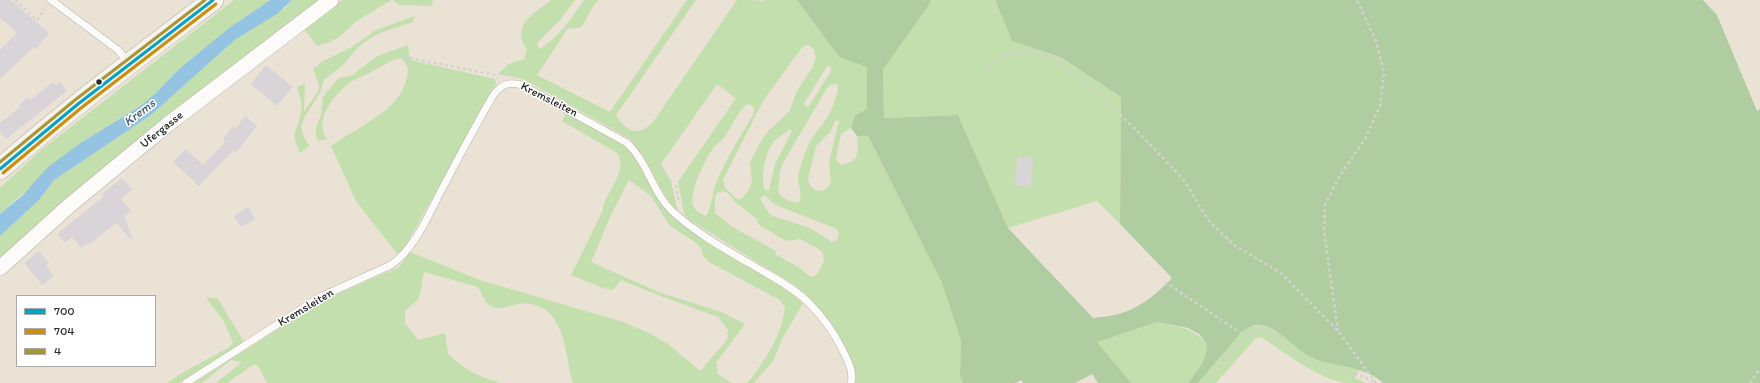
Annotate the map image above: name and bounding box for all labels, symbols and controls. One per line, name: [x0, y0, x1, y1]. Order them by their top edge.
unlabelled marker: [94, 77, 104, 87]
street label: Kremsleiten: [518, 79, 580, 121]
water label: Krems: [121, 96, 159, 130]
street label: Ufergasse: [138, 108, 186, 152]
street label: Kremsleiten: [276, 286, 336, 330]
legend: [16, 295, 156, 367]
text: 700: [54, 304, 75, 318]
text: 704: [54, 324, 75, 338]
text: 4: [54, 344, 61, 358]

